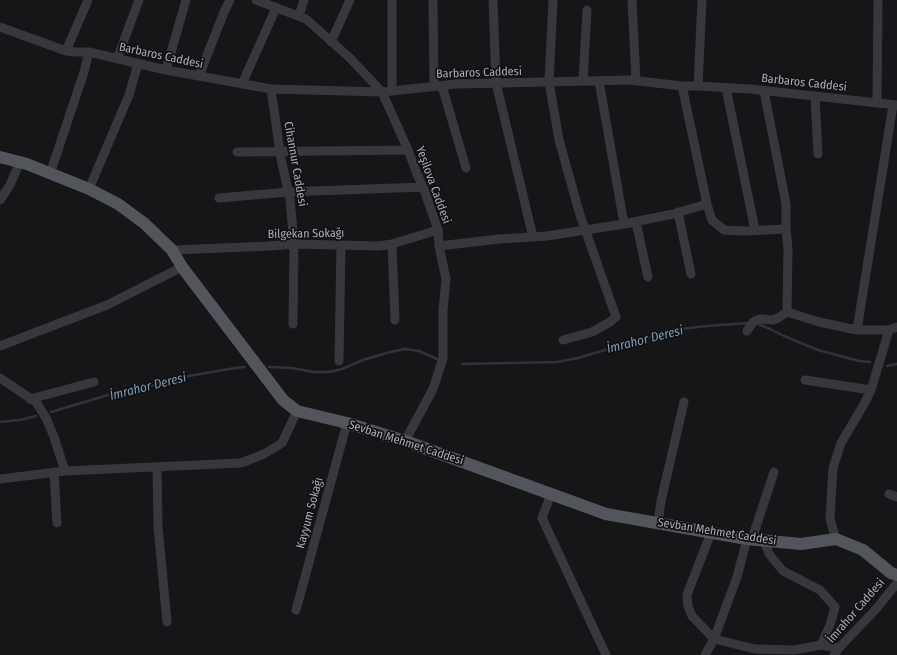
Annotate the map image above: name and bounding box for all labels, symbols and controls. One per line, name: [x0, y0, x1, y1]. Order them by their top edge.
street label: Barbaros Caddesi: [118, 40, 204, 72]
street label: Barbaros Caddesi: [436, 64, 522, 82]
street label: Barbaros Caddesi: [761, 71, 847, 95]
street label: Cihannur Caddesi: [280, 120, 310, 208]
street label: Yeşilova Caddesi: [412, 144, 454, 226]
street label: Bilgekan Sokağı: [268, 226, 344, 242]
water label: İmrahor Deresi: [605, 323, 685, 357]
water label: İmrahor Deresi: [108, 370, 188, 404]
street label: Sevban Mehmet Caddesi: [347, 418, 465, 468]
street label: Kayyum Sokağı: [294, 476, 326, 550]
street label: Sevban Mehmet Caddesi: [657, 516, 777, 548]
street label: İmrahor Caddesi: [824, 576, 888, 646]

